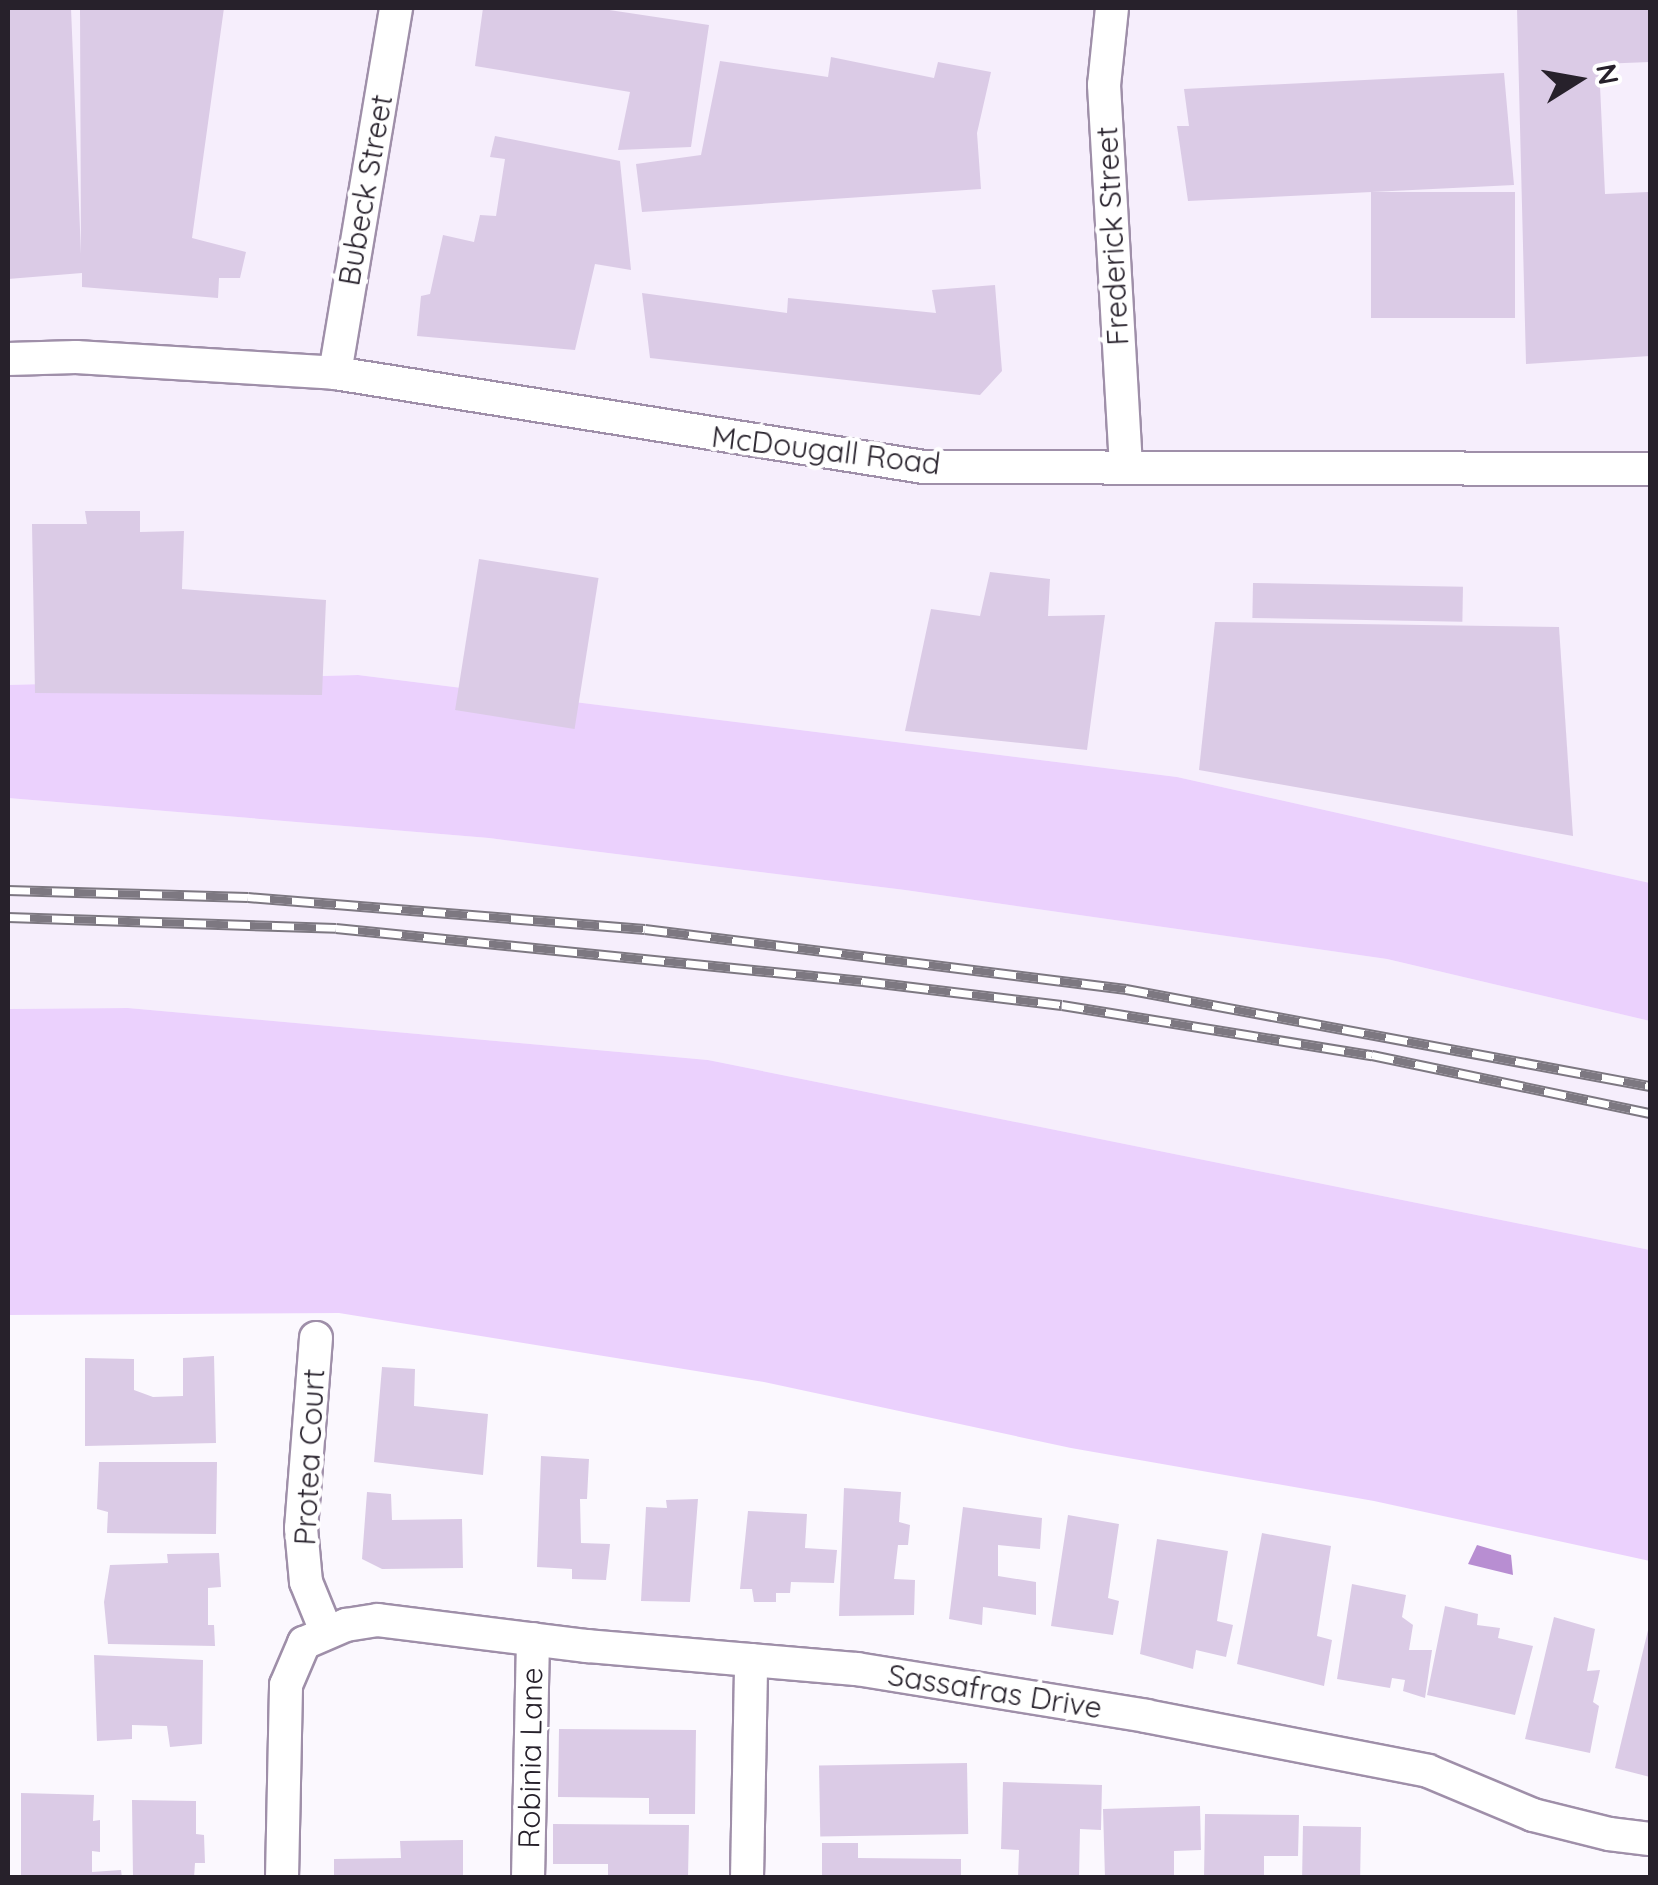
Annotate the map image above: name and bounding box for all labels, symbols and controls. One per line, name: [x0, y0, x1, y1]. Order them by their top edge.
north arrow: [1528, 30, 1628, 130]
text: N: [1589, 61, 1627, 88]
street label: Bubeck Street: [330, 92, 400, 288]
street label: Frederick Street: [1088, 125, 1136, 347]
street label: McDougall Road: [710, 418, 942, 482]
street label: Protea Court: [286, 1368, 332, 1546]
street label: Sassafras Drive: [885, 1656, 1105, 1726]
street label: Robinia Lane: [510, 1667, 550, 1849]

